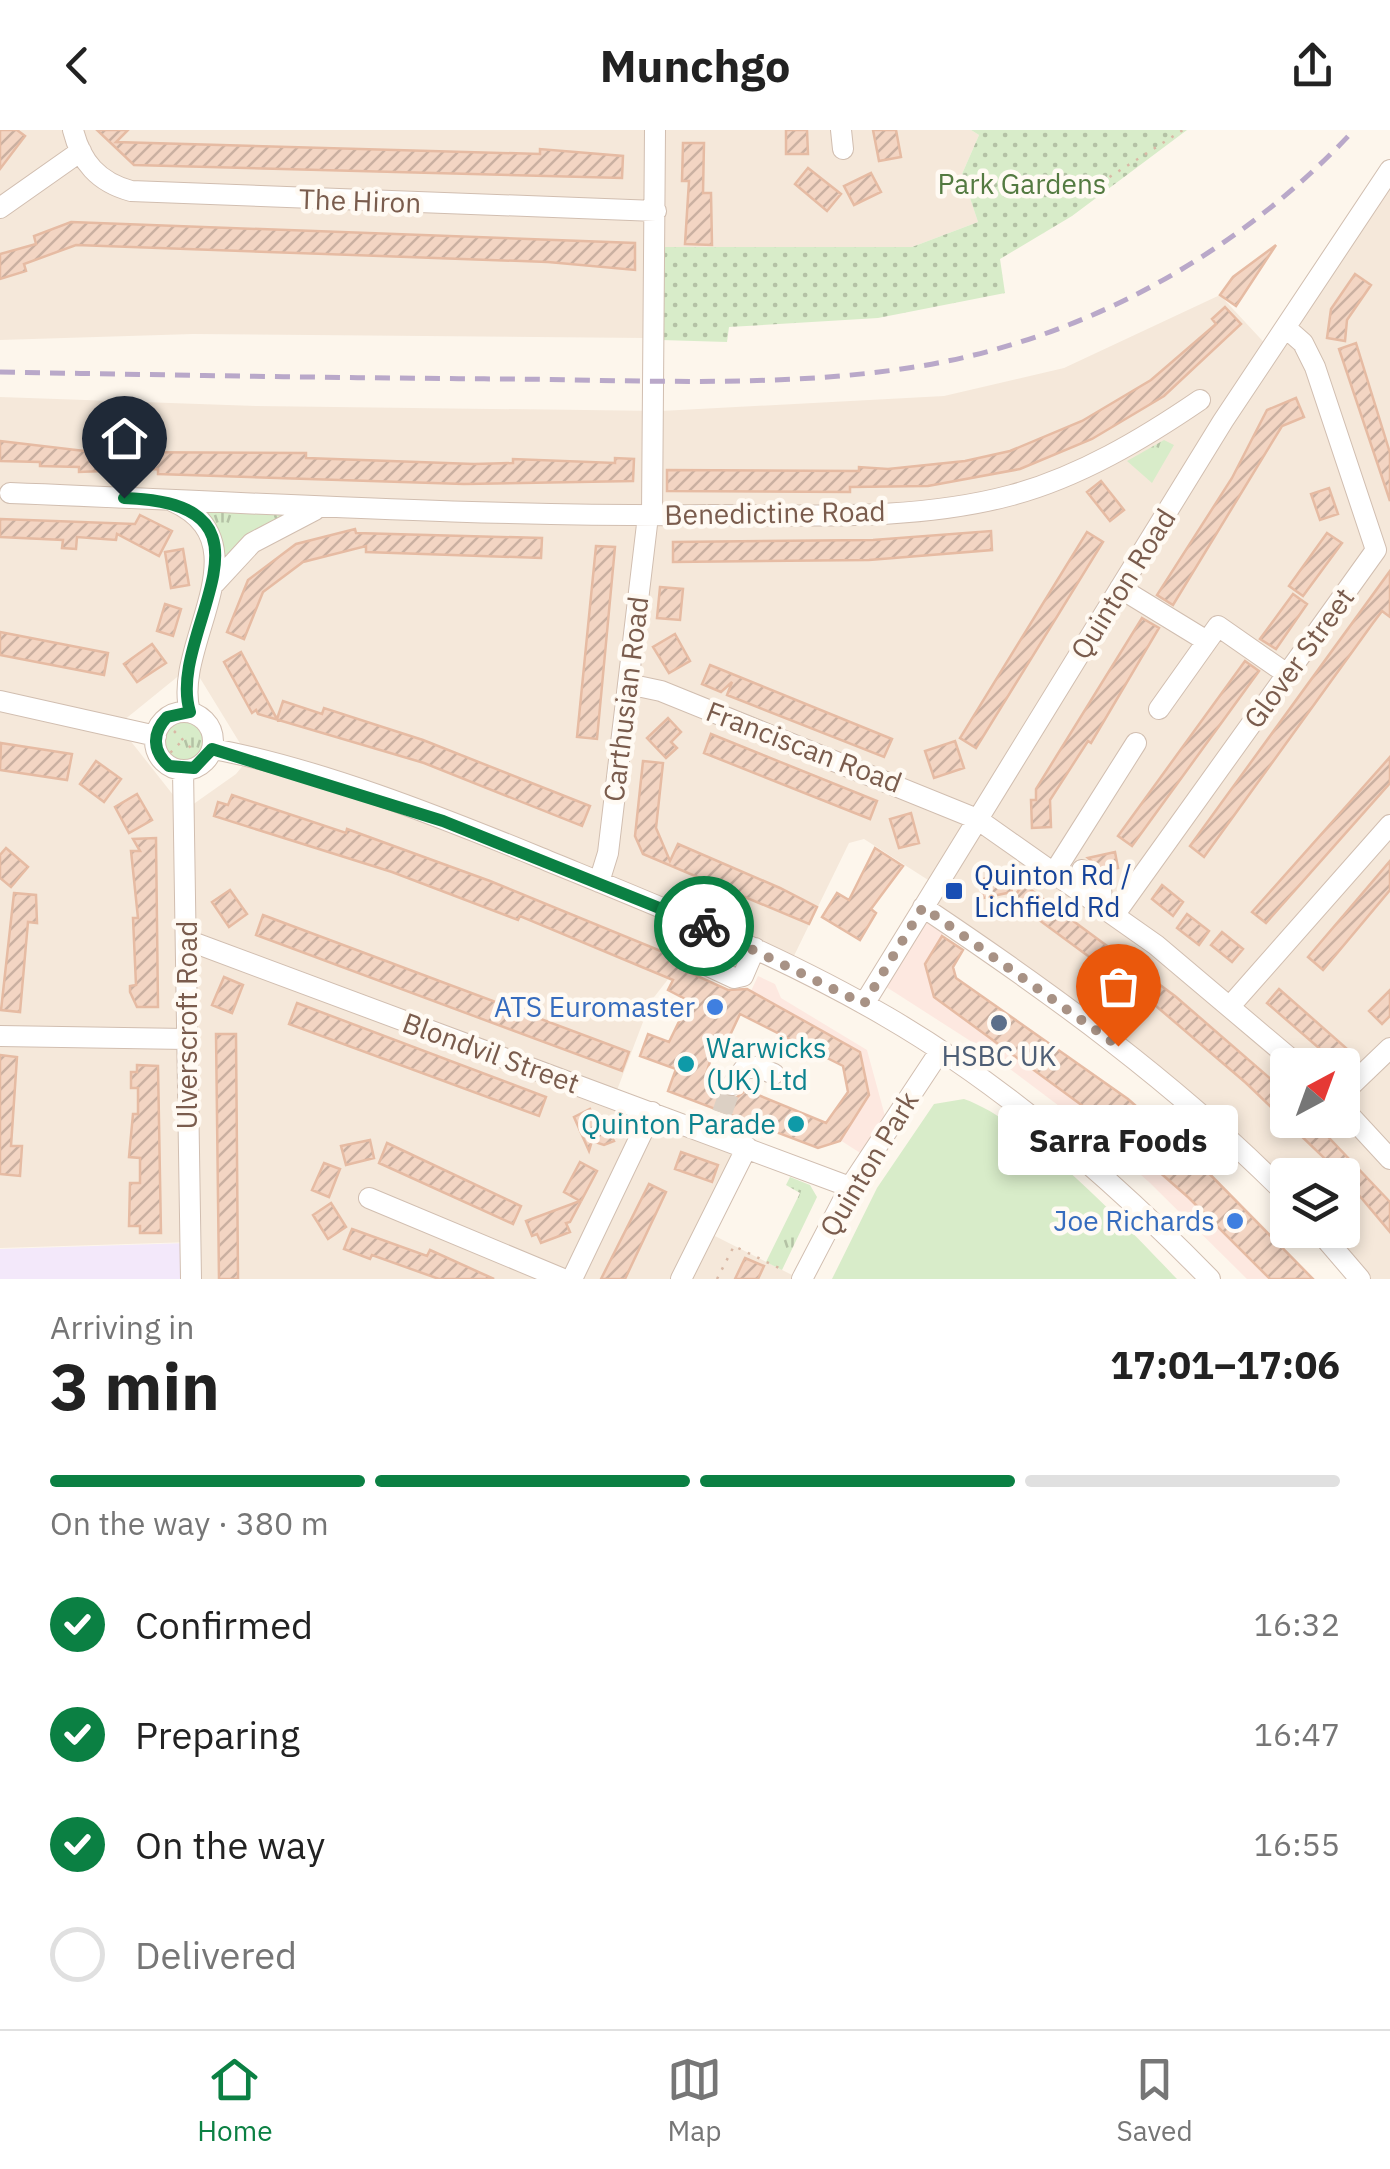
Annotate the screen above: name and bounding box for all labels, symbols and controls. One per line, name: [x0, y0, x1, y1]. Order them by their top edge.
text: Munchgo: [600, 36, 790, 94]
icon: back: [50, 38, 105, 93]
icon: share: [1285, 38, 1340, 93]
park label: Park Gardens: [938, 165, 1106, 202]
street label: The Hiron: [298, 180, 422, 221]
pin: [82, 396, 167, 499]
icon: home: [97, 411, 152, 466]
street label: Benedictine Road: [664, 492, 886, 533]
street label: Quinton Road: [1062, 501, 1184, 666]
street label: Glover Street: [1235, 580, 1362, 735]
street label: Carthusian Road: [595, 594, 656, 804]
street label: Franciscan Road: [701, 692, 907, 801]
place label: Quinton Rd / Lichfield Rd: [974, 856, 1132, 925]
courier: [654, 876, 754, 976]
marker: Quinton Rd / Lichfield Rd: [943, 880, 965, 902]
icon: bike: [677, 899, 732, 954]
street label: Ulverscroft Road: [168, 921, 205, 1129]
pin: [1076, 944, 1161, 1047]
icon: bag: [1091, 959, 1146, 1014]
place label: ATS Euromaster: [494, 988, 695, 1025]
marker: ATS Euromaster: [704, 996, 726, 1018]
street label: Blondvil Street: [398, 1003, 585, 1102]
marker: HSBC UK: [988, 1012, 1010, 1034]
place label: Warwicks (UK) Ltd: [706, 1029, 827, 1098]
place label: HSBC UK: [941, 1037, 1057, 1074]
north arrow: [1270, 1048, 1360, 1138]
map controls: [1270, 1048, 1360, 1248]
marker: Warwicks (UK) Ltd: [675, 1053, 697, 1075]
street label: Quinton Park: [811, 1084, 927, 1243]
place label: Quinton Parade: [581, 1105, 776, 1142]
callout: Sarra Foods: [998, 1106, 1238, 1176]
marker: Quinton Parade: [785, 1113, 807, 1135]
text: Sarra Foods: [1029, 1119, 1207, 1161]
button: layers: [1270, 1158, 1360, 1248]
place label: Joe Richards: [1053, 1202, 1215, 1239]
marker: Joe Richards: [1224, 1210, 1246, 1232]
text: Arriving in: [50, 1306, 195, 1348]
text: 17:01–17:06: [1110, 1340, 1340, 1389]
text: 3 min: [50, 1343, 220, 1428]
text: On the way · 380 m: [50, 1502, 329, 1544]
icon: check: [50, 1597, 105, 1652]
text: Confirmed: [135, 1600, 313, 1649]
text: 16:32: [1254, 1603, 1340, 1645]
icon: check: [50, 1707, 105, 1762]
text: Preparing: [135, 1710, 300, 1759]
text: 16:47: [1254, 1713, 1340, 1755]
icon: check: [50, 1817, 105, 1872]
text: On the way: [135, 1820, 325, 1869]
text: 16:55: [1254, 1823, 1340, 1865]
text: Delivered: [135, 1930, 297, 1979]
tab: Home: [197, 2052, 273, 2149]
tab: Map: [667, 2052, 722, 2149]
tab: Saved: [1117, 2052, 1193, 2149]

